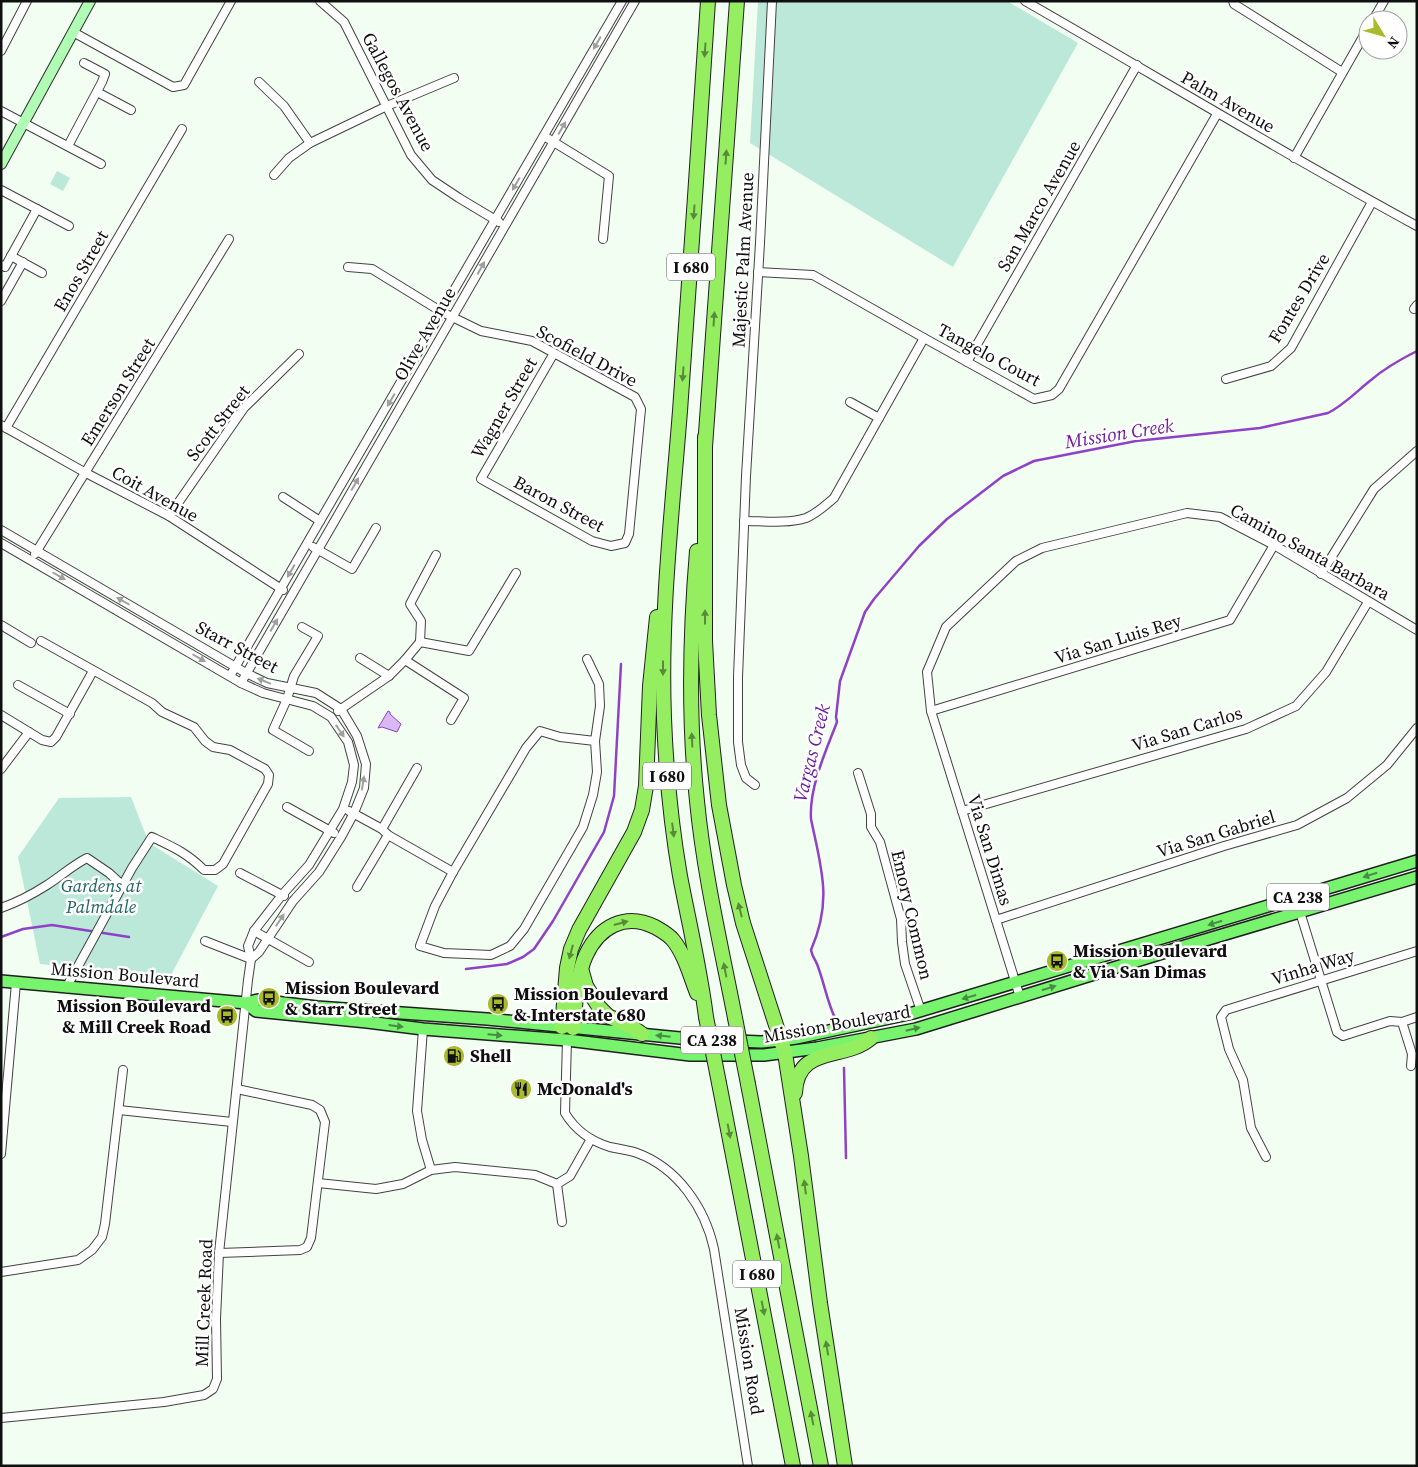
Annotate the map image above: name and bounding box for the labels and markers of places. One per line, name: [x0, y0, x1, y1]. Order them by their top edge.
place label: Mission Boulevard & Via San Dimas: [1073, 938, 1228, 984]
bus stop icon: Mission Boulevard & Via San Dimas: [1045, 949, 1069, 973]
place label: Mission Boulevard & Starr Street: [285, 975, 440, 1021]
place label: Mission Boulevard & Interstate 680: [514, 981, 669, 1027]
bus stop icon: Mission Boulevard & Starr Street: [257, 986, 281, 1010]
bus stop icon: Mission Boulevard & Interstate 680: [486, 992, 510, 1016]
place label: Mission Boulevard & Mill Creek Road: [57, 993, 211, 1039]
bus stop icon: Mission Boulevard & Mill Creek Road: [215, 1004, 239, 1028]
place label: Shell: [470, 1043, 512, 1068]
fuel station icon: Shell: [442, 1044, 466, 1068]
place label: McDonald's: [537, 1076, 633, 1101]
restaurant icon: McDonald's: [509, 1077, 533, 1101]

